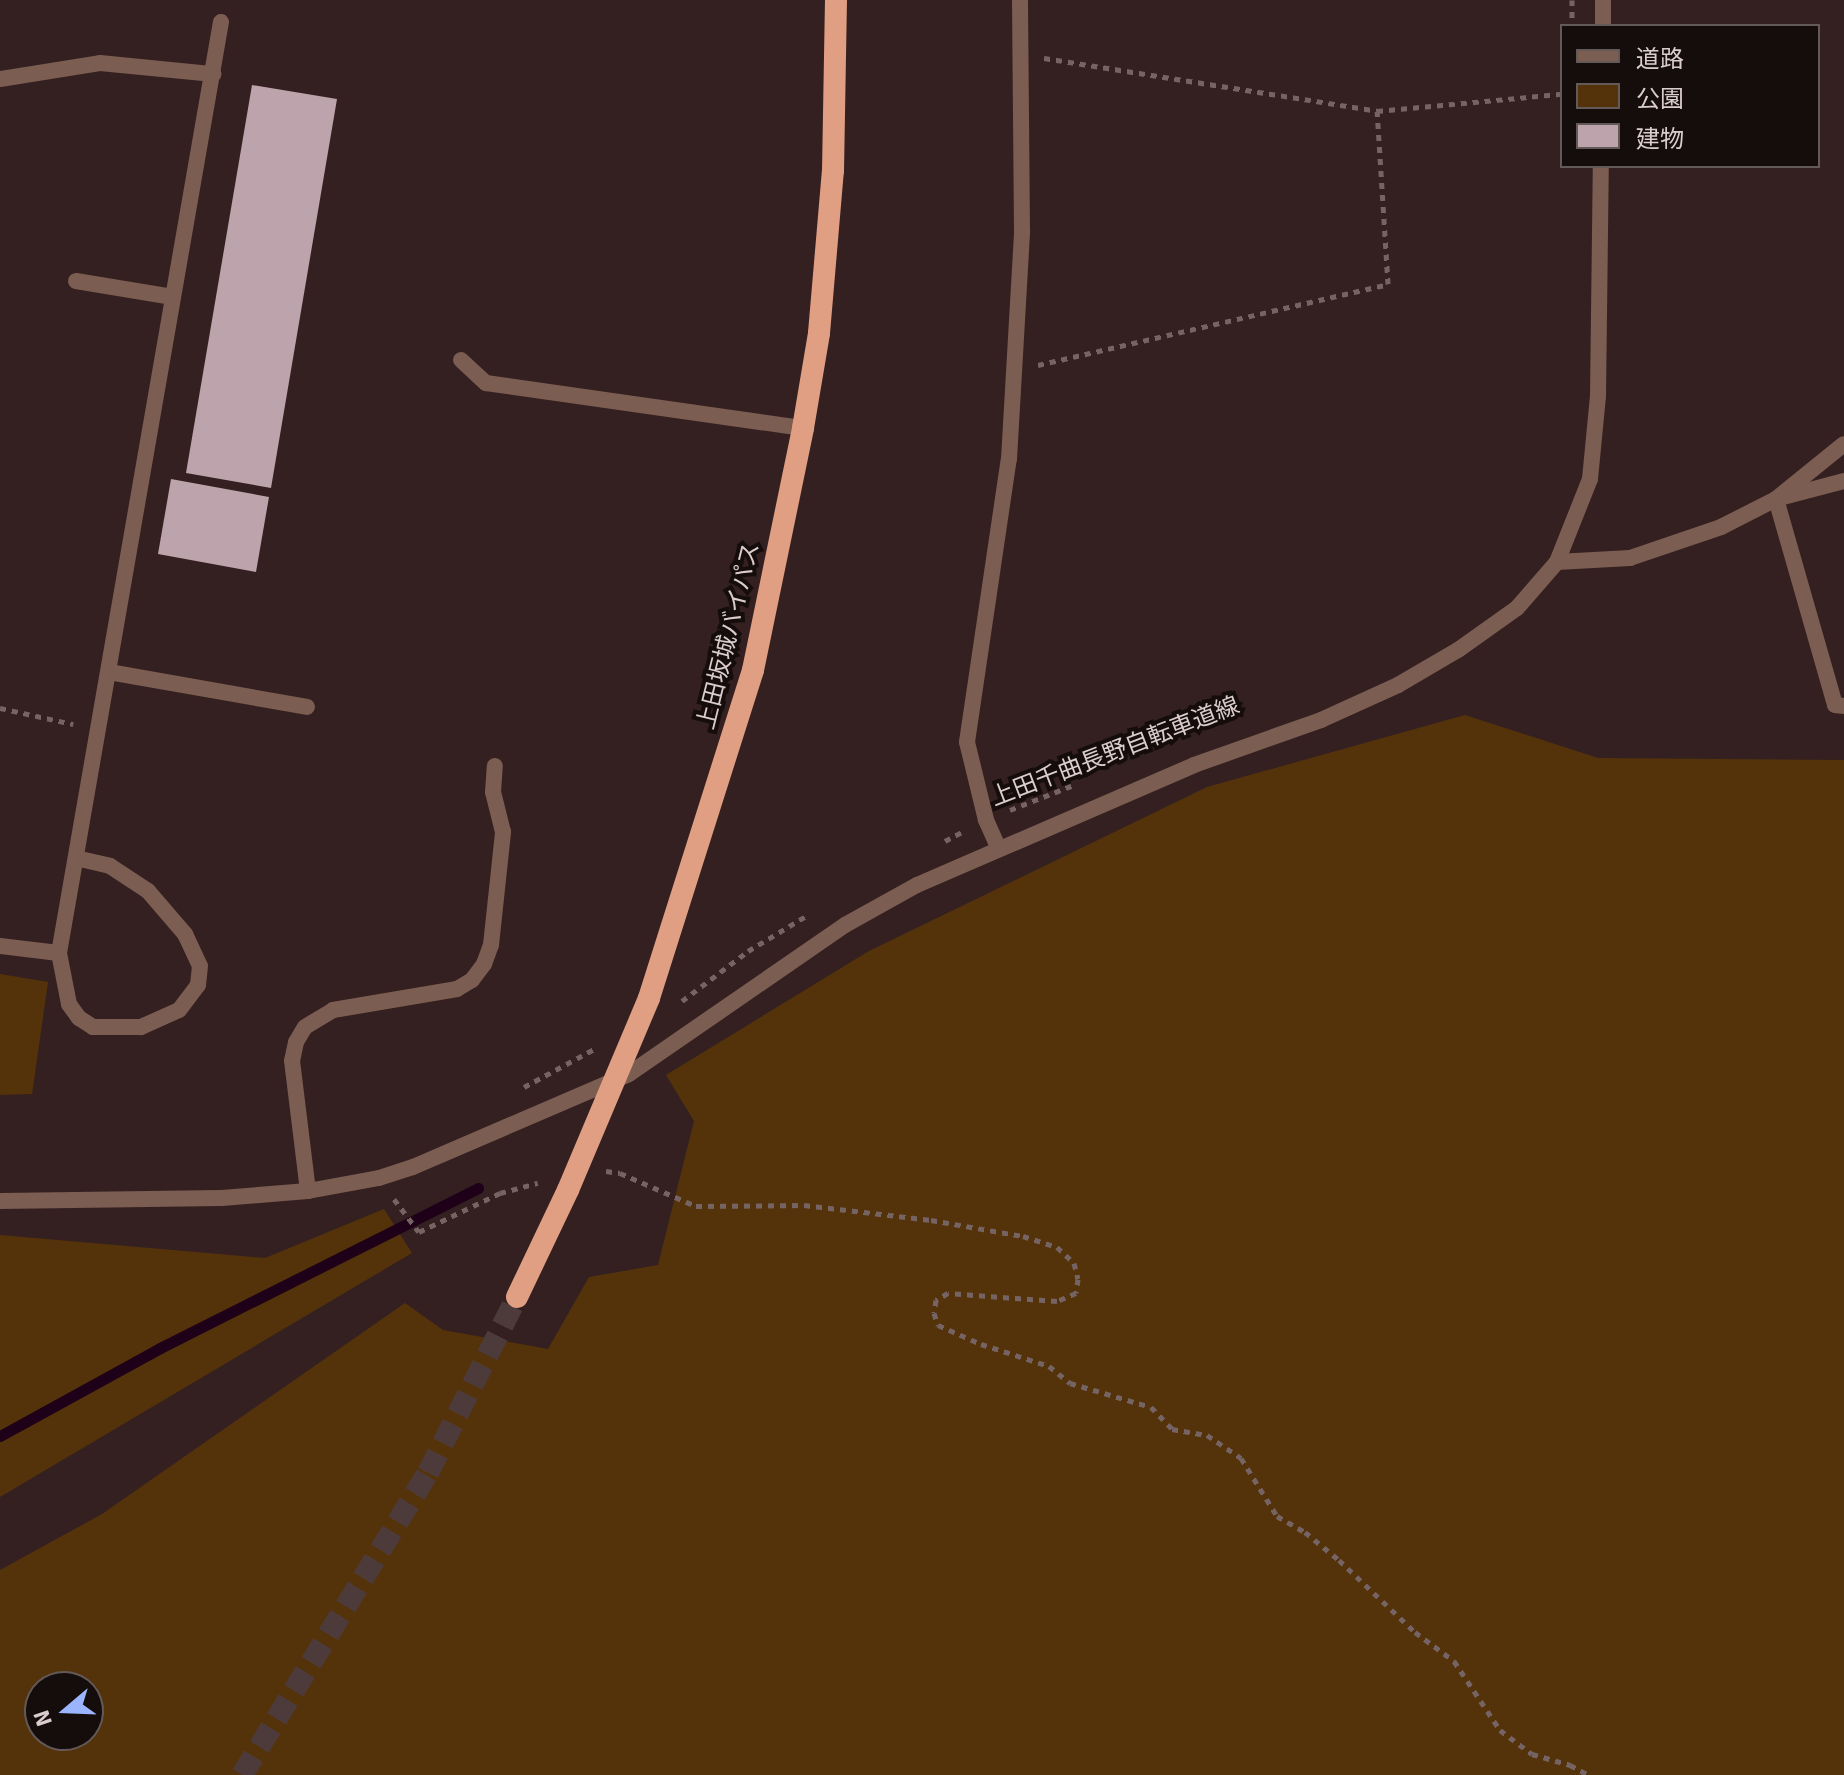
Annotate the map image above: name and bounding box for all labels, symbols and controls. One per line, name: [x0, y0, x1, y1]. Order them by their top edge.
legend: [1560, 24, 1820, 168]
text: 道路: [1636, 44, 1684, 74]
text: 公園: [1636, 84, 1684, 114]
text: 建物: [1636, 124, 1684, 154]
street label: 上田坂城バイパス: [692, 539, 766, 733]
street label: 上田千曲長野自転車道線: [987, 691, 1243, 813]
north arrow: [24, 1671, 104, 1751]
text: N: [27, 1707, 58, 1730]

